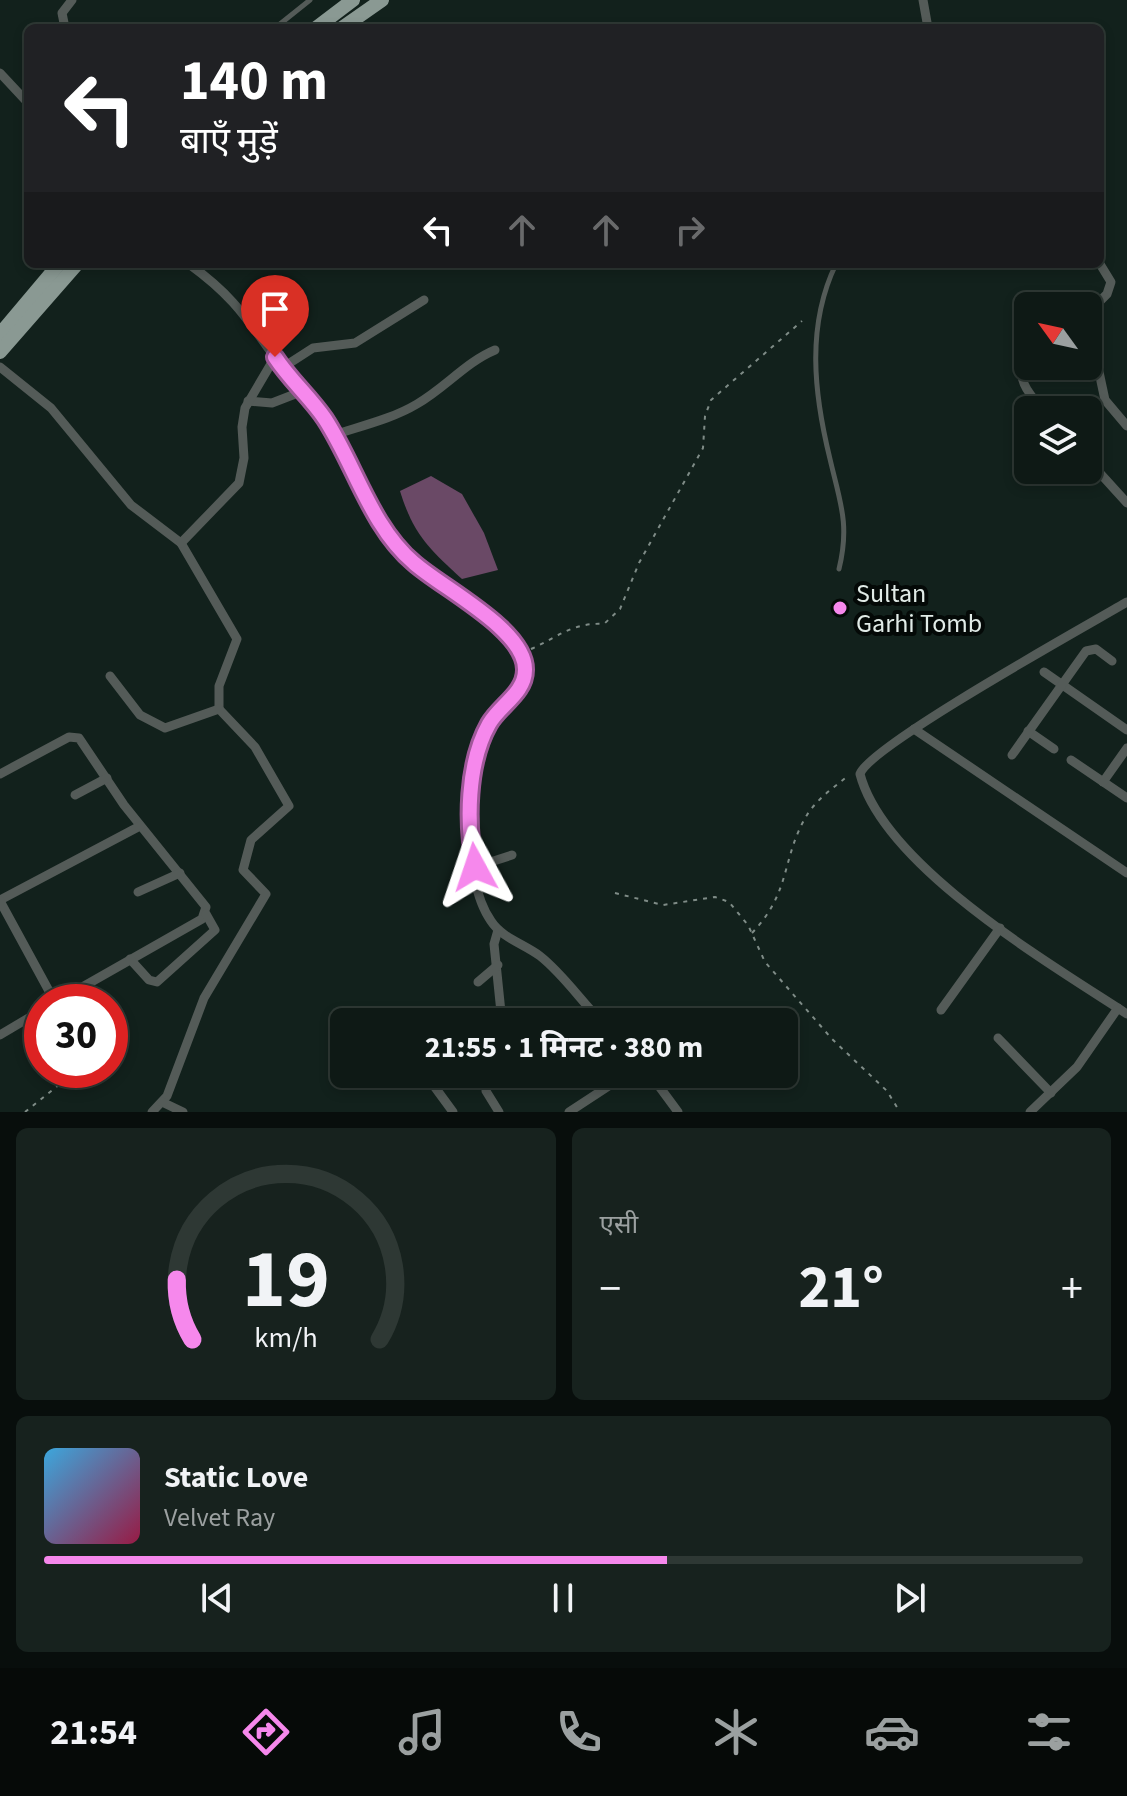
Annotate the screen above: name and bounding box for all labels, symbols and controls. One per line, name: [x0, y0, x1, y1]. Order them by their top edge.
text: 140 m: [180, 42, 328, 121]
icon: left: [48, 56, 152, 160]
text: बाएँ मुड़ें: [180, 116, 278, 167]
icon: left: [416, 208, 460, 252]
icon: ahead: [500, 208, 544, 252]
icon: ahead: [584, 208, 628, 252]
icon: right: [668, 208, 712, 252]
pin: [241, 275, 309, 357]
icon: arrive: [253, 287, 297, 331]
north arrow: [1014, 292, 1102, 380]
map controls: [1014, 292, 1102, 484]
button: layers: [1014, 396, 1102, 484]
place label: Sultan Garhi Tomb: [856, 575, 982, 642]
marker: Sultan Garhi Tomb: [831, 599, 849, 617]
position arrow: [433, 825, 517, 909]
speed limit sign: 30: [24, 984, 128, 1088]
text: 21:55 · 1 मिनट · 380 m: [425, 1026, 703, 1069]
text: एसी: [600, 1206, 638, 1243]
text: 19: [242, 1221, 330, 1339]
text: 21°: [799, 1246, 884, 1331]
text: −: [600, 1258, 621, 1321]
text: +: [1061, 1258, 1083, 1321]
text: km/h: [254, 1318, 317, 1358]
text: Static Love: [164, 1456, 308, 1499]
text: Velvet Ray: [164, 1499, 275, 1536]
icon: previous: [195, 1576, 239, 1620]
icon: pause: [541, 1576, 585, 1620]
icon: next: [888, 1576, 932, 1620]
icon: directions: [238, 1704, 294, 1760]
icon: music: [394, 1704, 450, 1760]
icon: phone: [551, 1704, 607, 1760]
icon: climate: [708, 1704, 764, 1760]
icon: car: [864, 1704, 920, 1760]
icon: filters: [1021, 1704, 1077, 1760]
text: 21:54: [50, 1707, 137, 1758]

